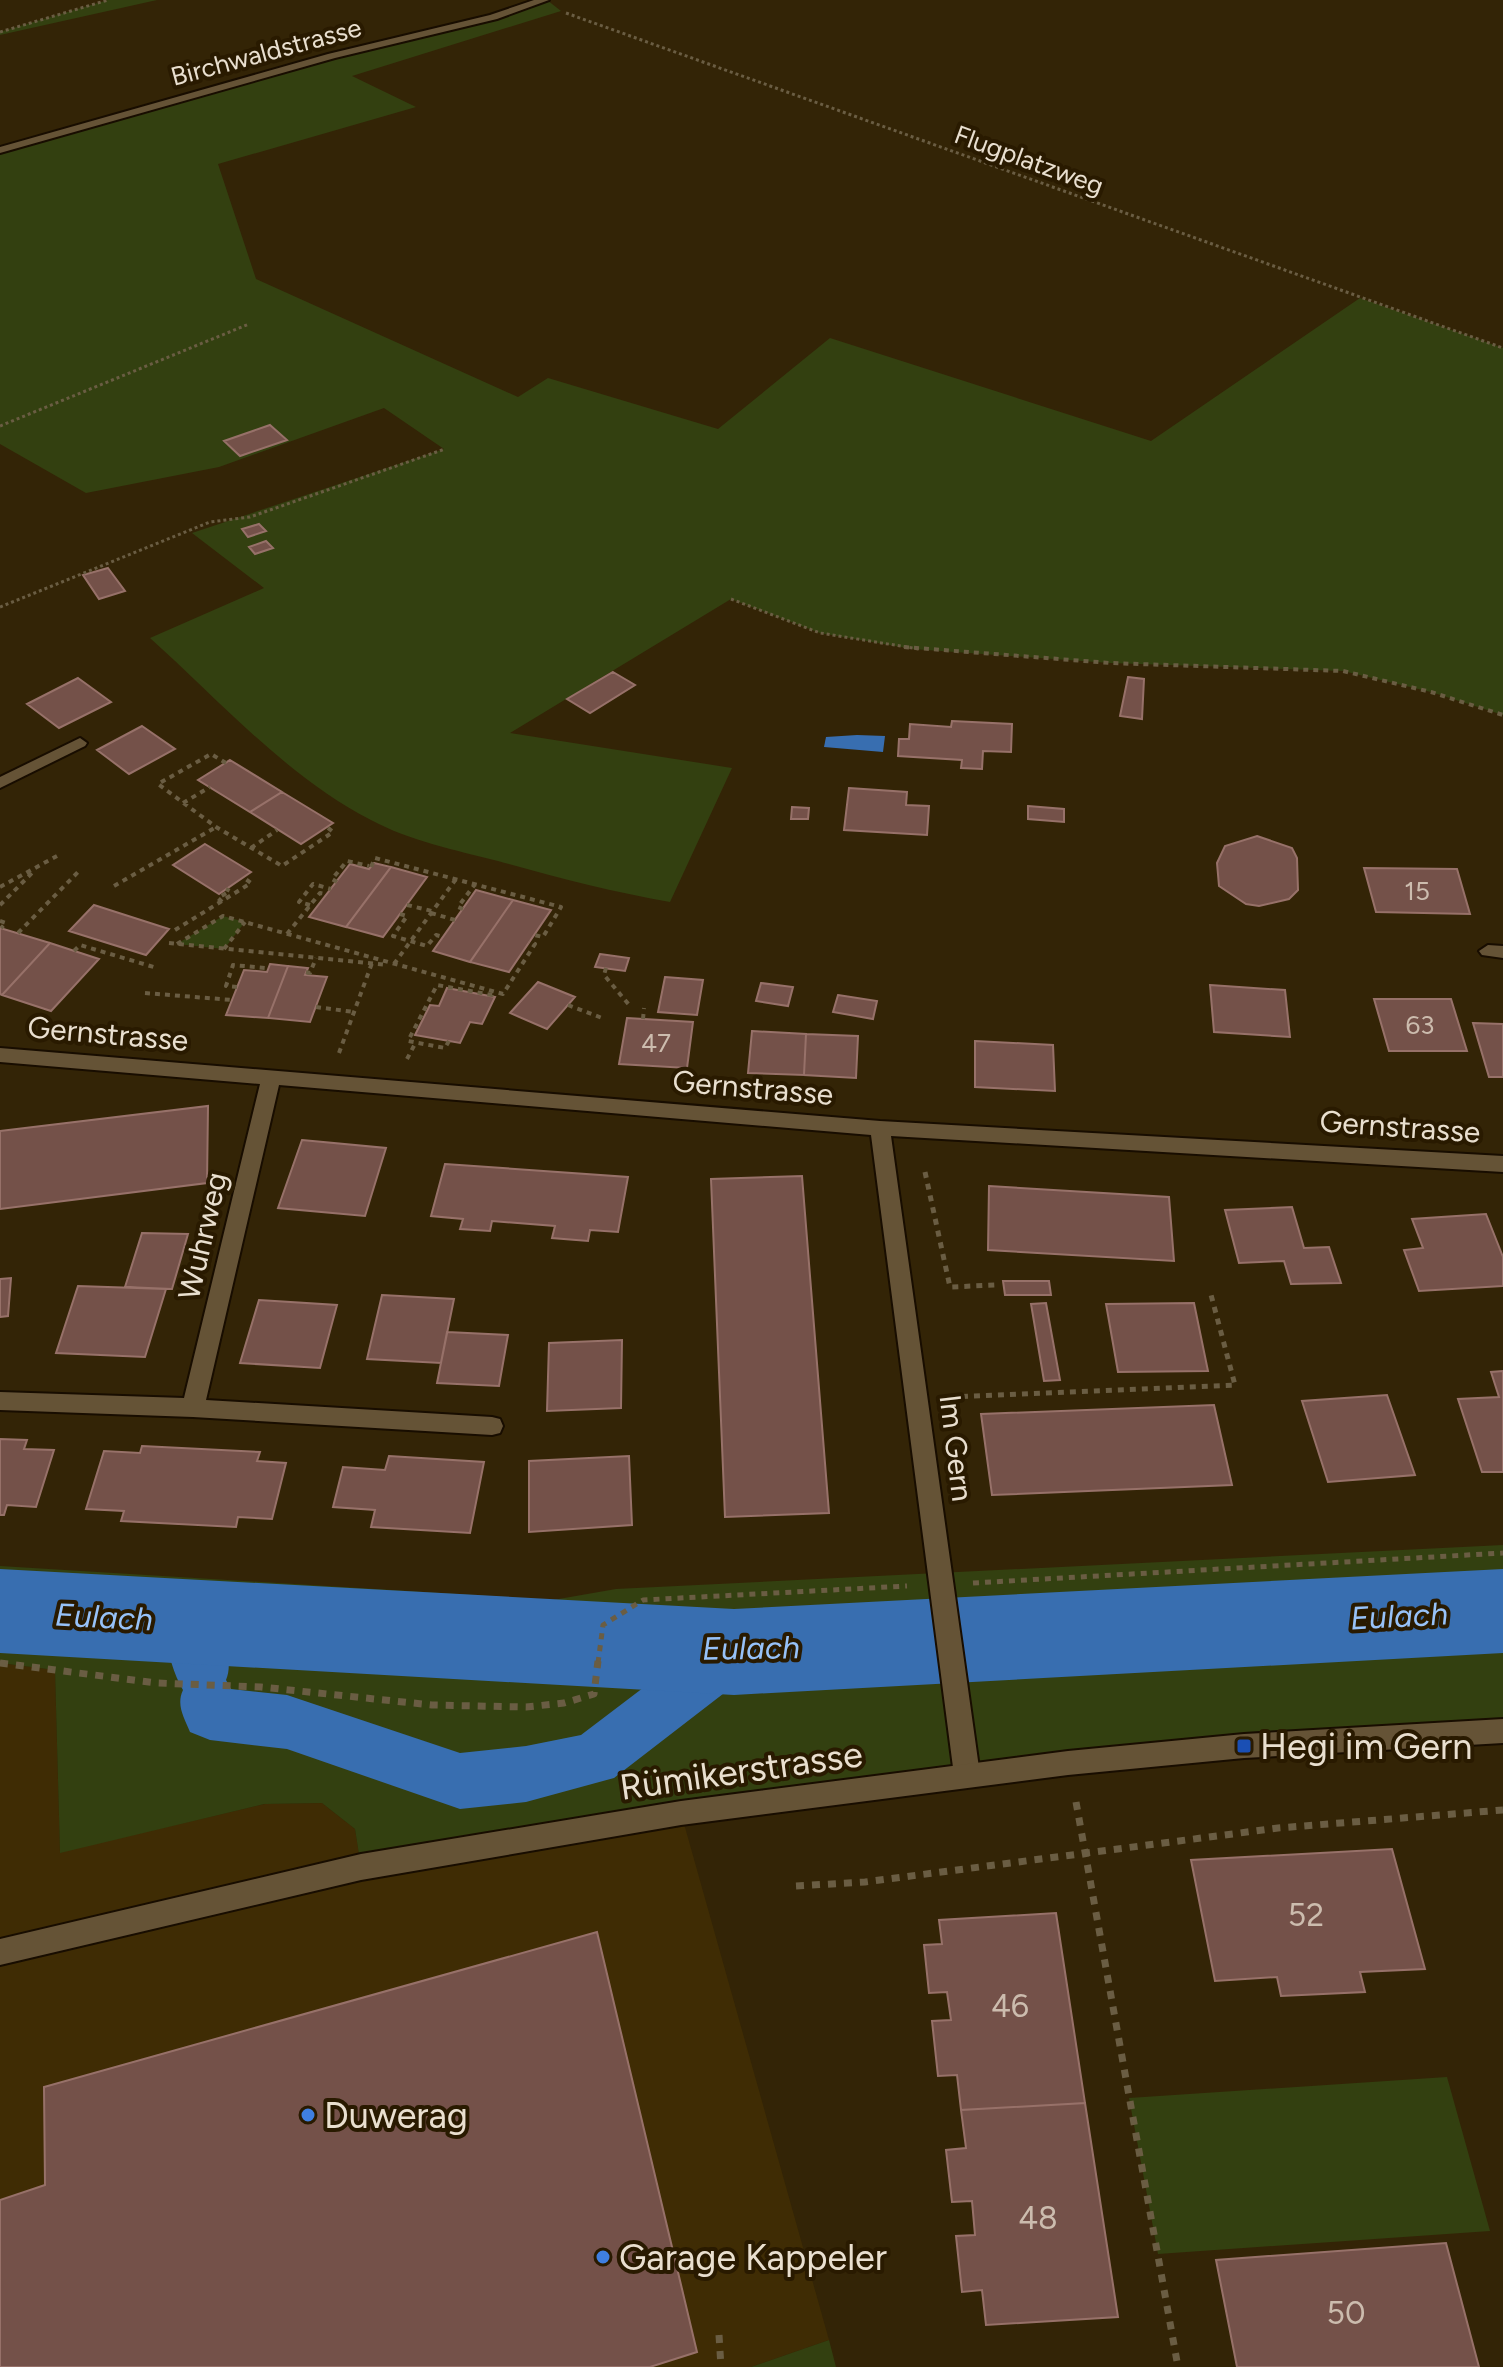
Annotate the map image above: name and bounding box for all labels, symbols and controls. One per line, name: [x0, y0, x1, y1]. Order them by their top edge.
street label: Birchwaldstrasse: [167, 11, 365, 93]
street label: Flugplatzweg: [950, 118, 1108, 202]
house number: 15: [1404, 875, 1430, 907]
street label: Gernstrasse: [26, 1008, 190, 1059]
house number: 63: [1406, 1009, 1434, 1041]
house number: 47: [641, 1027, 671, 1059]
street label: Gernstrasse: [671, 1062, 835, 1113]
street label: Gernstrasse: [1318, 1102, 1482, 1151]
street label: Wuhrweg: [170, 1169, 235, 1303]
street label: Im Gern: [932, 1393, 981, 1503]
water label: Eulach: [1349, 1594, 1449, 1638]
water label: Eulach: [54, 1595, 154, 1639]
water label: Eulach: [702, 1628, 800, 1668]
place label: Hegi im Gern: [1260, 1725, 1472, 1768]
street label: Rümikerstrasse: [617, 1732, 865, 1809]
marker: Hegi im Gern: [1235, 1737, 1253, 1755]
house number: 52: [1288, 1896, 1324, 1934]
house number: 46: [991, 1987, 1029, 2025]
place label: Duwerag: [324, 2094, 468, 2137]
marker: Duwerag: [299, 2106, 317, 2124]
house number: 48: [1018, 2199, 1058, 2237]
place label: Garage Kappeler: [619, 2236, 887, 2279]
marker: Garage Kappeler: [594, 2248, 612, 2266]
house number: 50: [1327, 2294, 1365, 2332]

